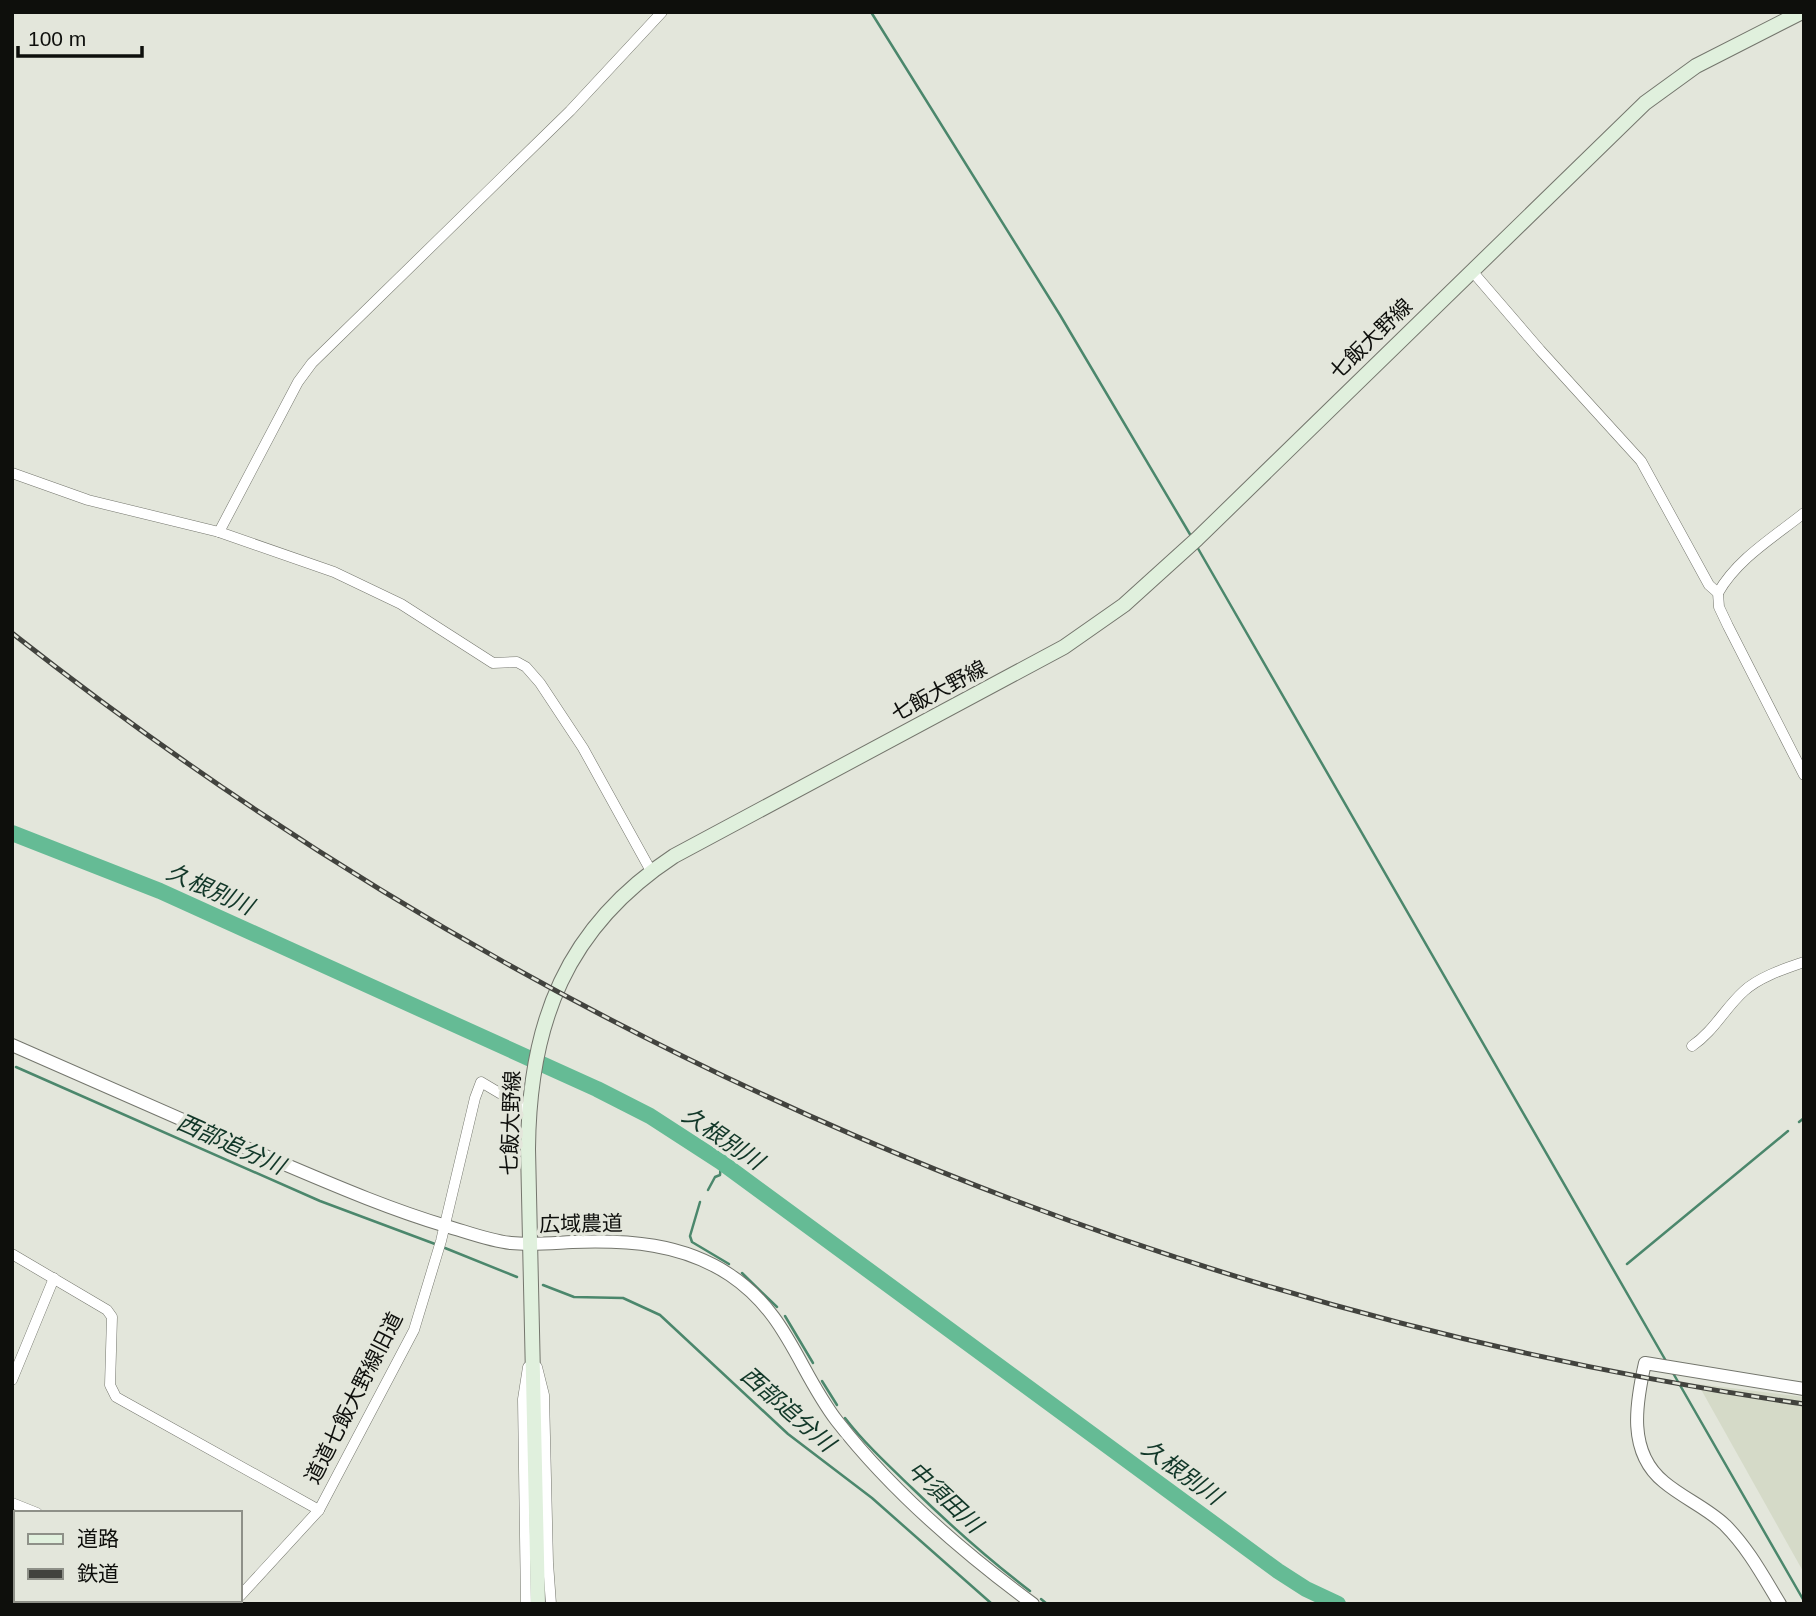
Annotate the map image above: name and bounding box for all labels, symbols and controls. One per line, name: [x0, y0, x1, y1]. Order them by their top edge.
scale bar: [18, 14, 142, 58]
text: 100 m: [28, 27, 86, 50]
street label: 七飯大野線: [1325, 294, 1416, 383]
street label: 七飯大野線: [887, 656, 991, 725]
water label: 久根別川: [163, 858, 260, 921]
street label: 七飯大野線: [497, 1070, 524, 1176]
water label: 久根別川: [678, 1101, 771, 1176]
water label: 西部追分川: [173, 1109, 292, 1180]
street label: 広域農道: [539, 1211, 623, 1236]
street label: 道道七飯大野線旧道: [300, 1308, 407, 1487]
water label: 西部追分川: [736, 1361, 842, 1459]
water label: 久根別川: [1137, 1434, 1229, 1511]
water label: 中須田川: [902, 1456, 990, 1540]
legend: [14, 1511, 242, 1602]
text: 道路: [77, 1527, 119, 1550]
text: 鉄道: [77, 1562, 119, 1585]

